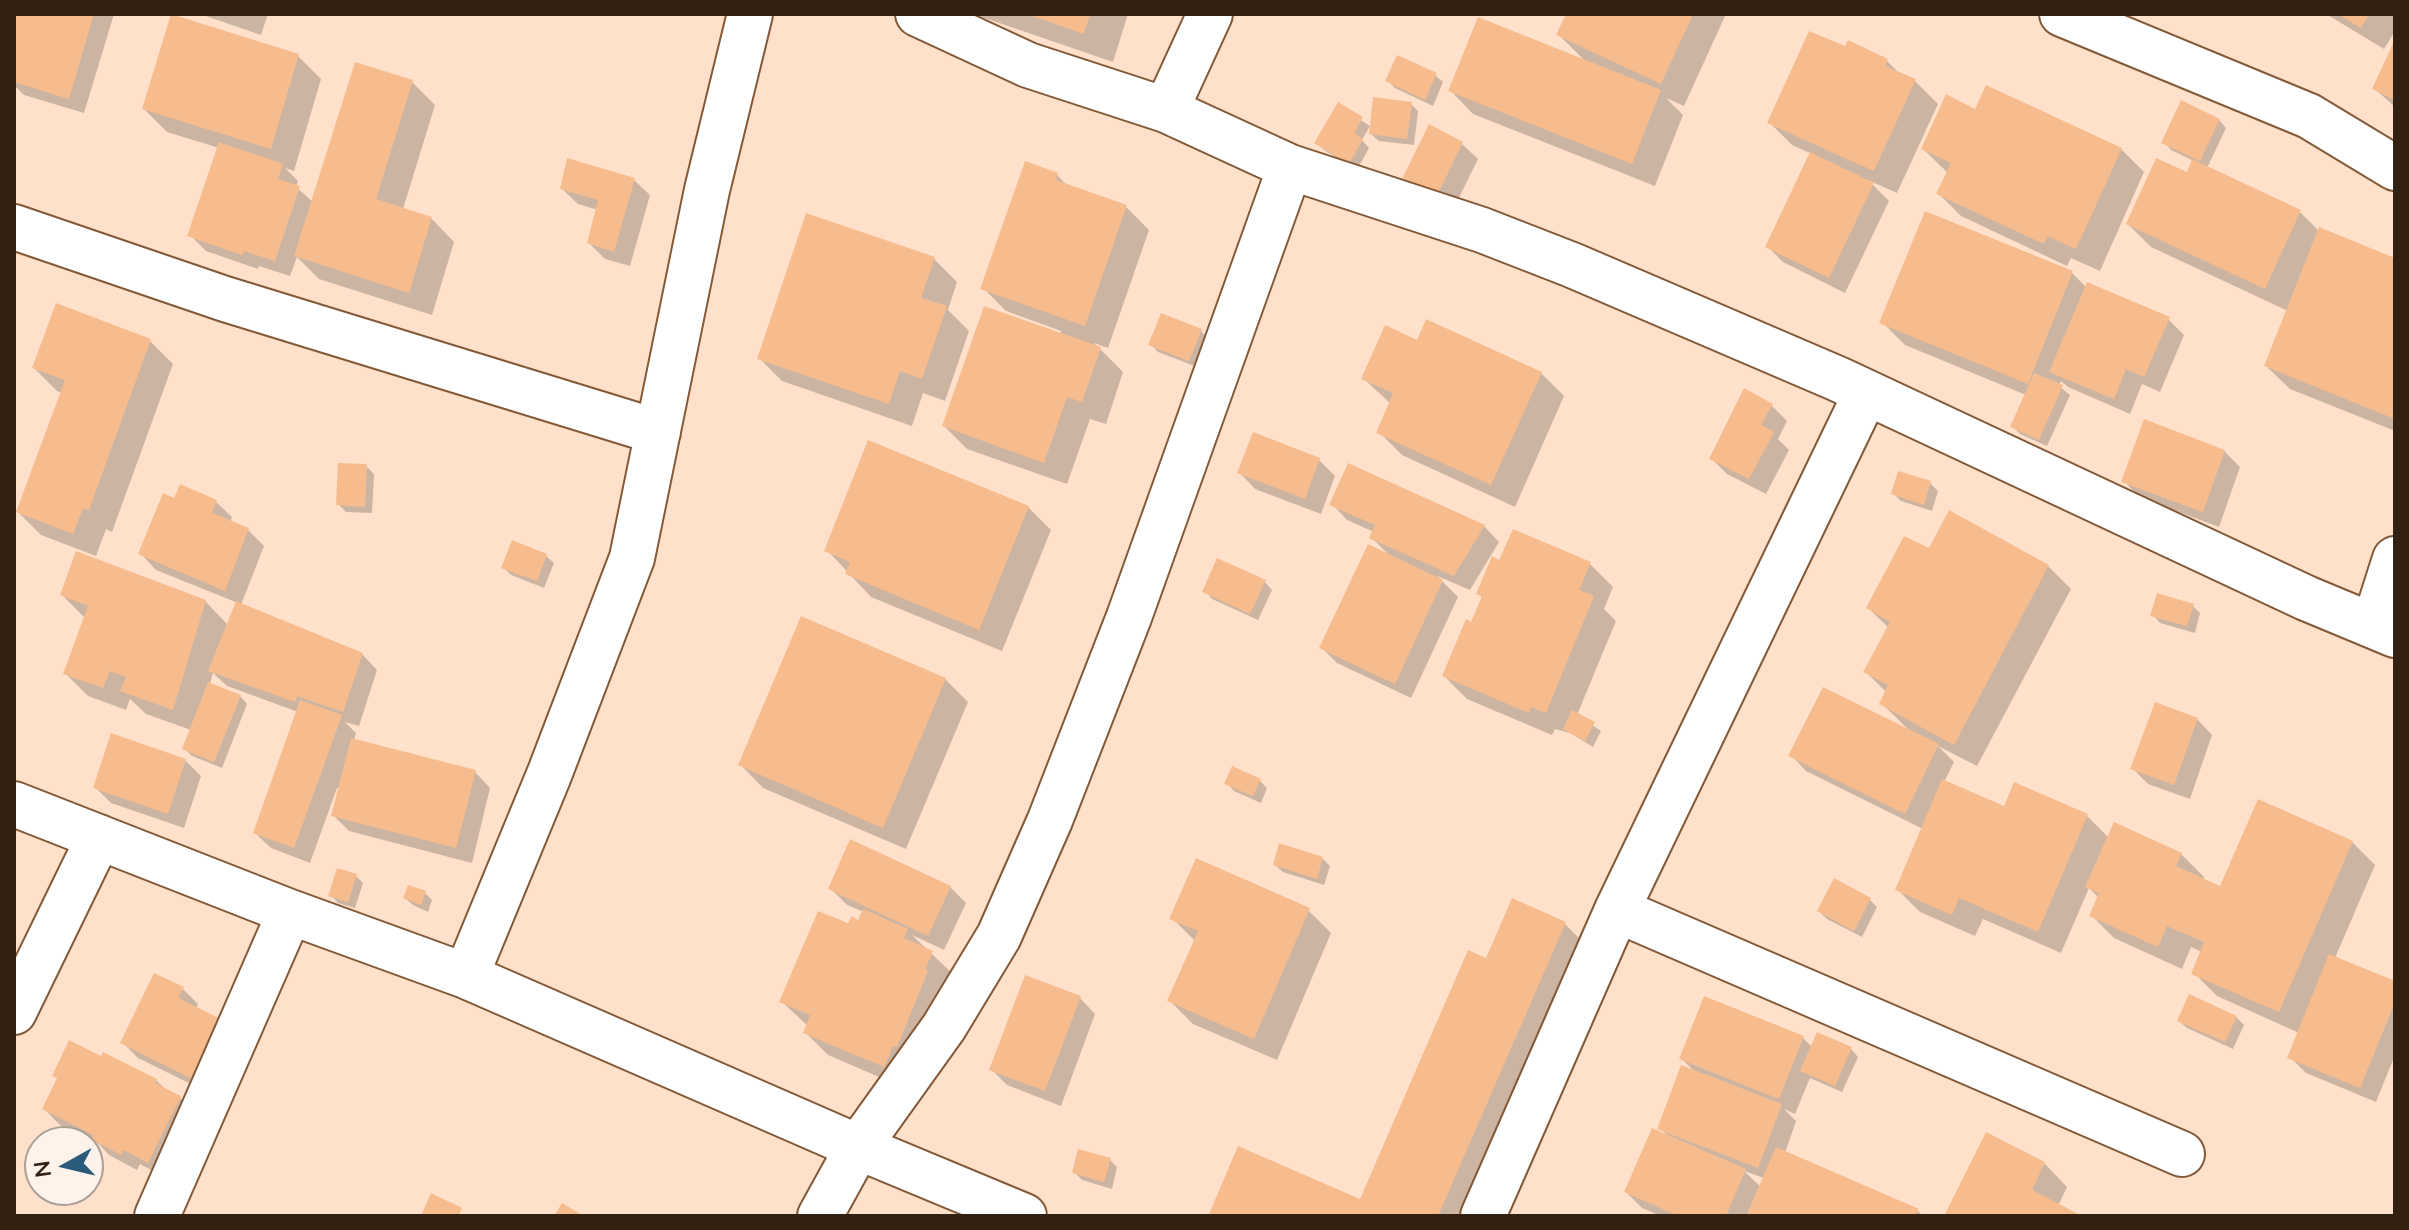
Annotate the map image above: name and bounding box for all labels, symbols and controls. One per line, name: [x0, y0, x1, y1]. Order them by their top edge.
north arrow: [24, 1126, 104, 1206]
text: N: [27, 1159, 57, 1179]

